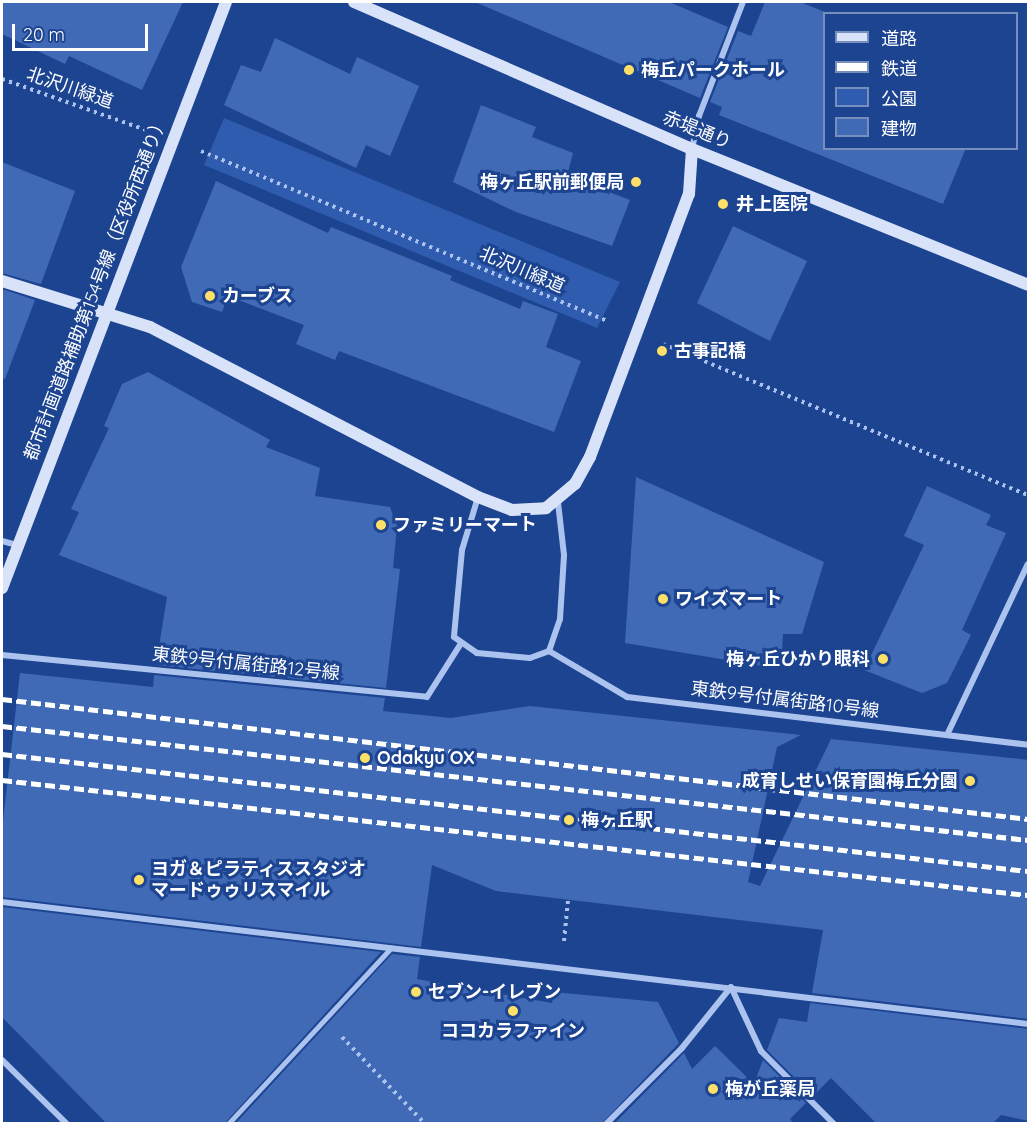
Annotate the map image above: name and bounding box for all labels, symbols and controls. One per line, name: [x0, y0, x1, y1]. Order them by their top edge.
scale bar: [15, 12, 152, 50]
legend: [823, 12, 1018, 150]
text: 20 m: [23, 23, 65, 46]
text: 道路: [881, 27, 917, 50]
text: 鉄道: [881, 57, 917, 80]
place label: 梅丘パークホール: [641, 59, 785, 81]
street label: 北沢川緑道: [24, 63, 116, 113]
marker: 梅丘パークホール: [622, 63, 636, 77]
text: 公園: [881, 87, 917, 110]
street label: 赤堤通り: [660, 107, 734, 153]
street label: 都市計画道路補助第154号線（区役所西通り）: [20, 112, 172, 464]
text: 建物: [881, 117, 917, 140]
place label: 梅ヶ丘駅前郵便局: [480, 171, 624, 193]
marker: 梅ヶ丘駅前郵便局: [629, 175, 643, 189]
place label: 井上医院: [736, 193, 808, 215]
marker: 井上医院: [714, 195, 732, 213]
street label: 北沢川緑道: [476, 242, 568, 298]
place label: カーブス: [222, 285, 294, 307]
marker: カーブス: [203, 289, 217, 303]
place label: 古事記橋: [674, 340, 746, 362]
marker: 古事記橋: [655, 344, 669, 358]
place label: ファミリーマート: [393, 514, 537, 536]
marker: ファミリーマート: [374, 518, 388, 532]
place label: ワイズマート: [675, 588, 783, 610]
marker: ワイズマート: [656, 592, 670, 606]
street label: 東鉄9号付属街路12号線: [151, 643, 341, 685]
place label: 梅ヶ丘ひかり眼科: [726, 648, 870, 670]
marker: 梅ヶ丘ひかり眼科: [874, 650, 892, 668]
street label: 東鉄9号付属街路10号線: [690, 678, 880, 722]
place label: Odakyu OX: [377, 747, 475, 769]
marker: Odakyu OX: [358, 751, 372, 765]
place label: 成育しせい保育園梅丘分園: [742, 770, 958, 792]
marker: 成育しせい保育園梅丘分園: [963, 774, 977, 788]
place label: 梅ヶ丘駅: [581, 809, 653, 831]
marker: 梅ヶ丘駅: [562, 813, 576, 827]
place label: ヨガ＆ピラティススタジオ マードゥゥリスマイル: [151, 859, 367, 902]
marker: ヨガ＆ピラティススタジオ マードゥゥリスマイル: [132, 873, 146, 887]
place label: セブン-イレブン: [428, 981, 561, 1003]
marker: セブン-イレブン: [409, 985, 423, 999]
marker: ココカラファイン: [506, 1004, 520, 1018]
place label: ココカラファイン: [441, 1020, 585, 1042]
place label: 梅が丘薬局: [725, 1078, 815, 1100]
marker: 梅が丘薬局: [706, 1082, 720, 1096]

